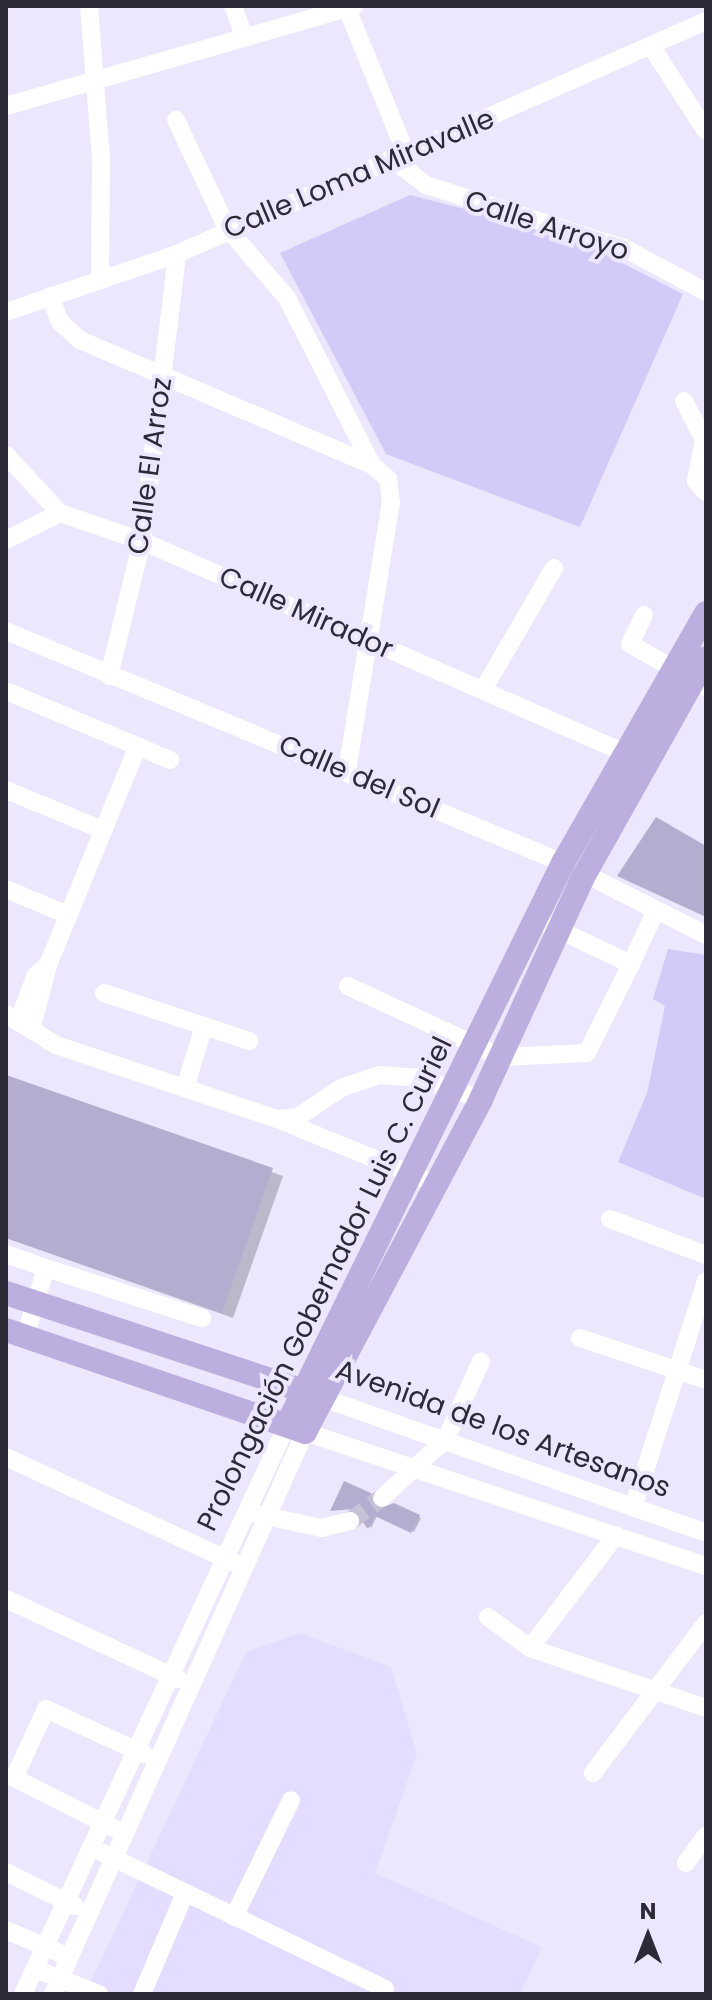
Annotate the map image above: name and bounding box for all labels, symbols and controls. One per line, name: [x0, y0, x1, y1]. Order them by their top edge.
street label: Calle Loma Miravalle: [219, 102, 499, 246]
street label: Calle Arroyo: [461, 184, 633, 268]
street label: Calle El Arroz: [121, 375, 179, 557]
street label: Calle Mirador: [214, 560, 398, 666]
street label: Calle del Sol: [274, 728, 444, 826]
street label: Prolongación Gobernador Luis C. Curiel: [190, 1031, 460, 1537]
street label: Avenida de los Artesanos: [331, 1353, 675, 1505]
north arrow: [608, 1896, 688, 1976]
text: N: [640, 1896, 656, 1927]

